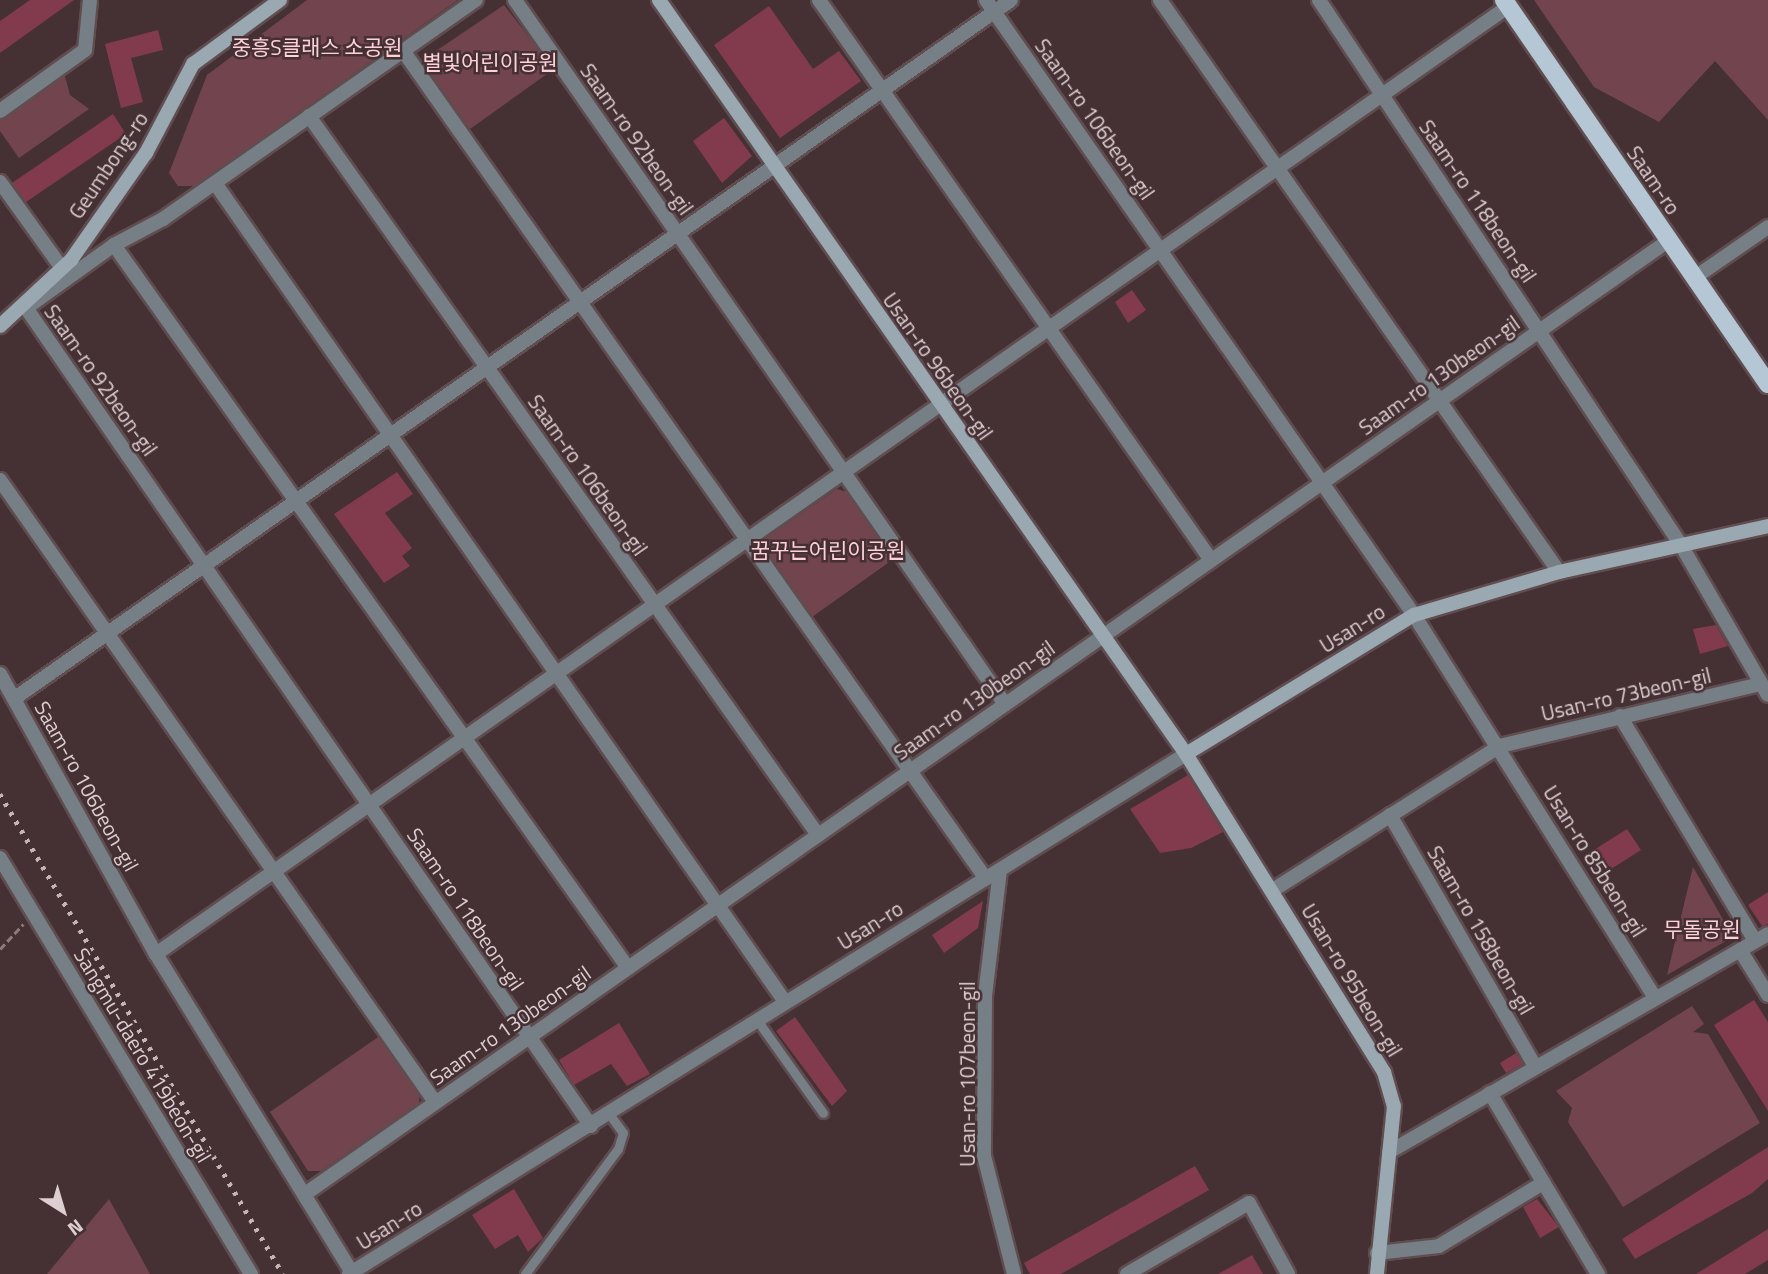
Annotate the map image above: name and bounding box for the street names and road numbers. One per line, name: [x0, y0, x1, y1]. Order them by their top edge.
street label: Saam-ro 106beon-gil: [1030, 34, 1160, 204]
street label: Saam-ro 92beon-gil: [575, 58, 699, 220]
street label: Geumbong-ro: [63, 107, 153, 223]
street label: Saam-ro 118beon-gil: [1414, 115, 1542, 287]
street label: Saam-ro: [1622, 141, 1686, 219]
street label: Usan-ro 96beon-gil: [878, 288, 998, 444]
street label: Saam-ro 92beon-gil: [39, 299, 163, 461]
street label: Saam-ro 130beon-gil: [1354, 310, 1524, 440]
street label: Saam-ro 106beon-gil: [523, 390, 653, 560]
street label: Usan-ro: [1315, 598, 1389, 658]
street label: Saam-ro 130beon-gil: [889, 635, 1059, 765]
street label: Usan-ro 73beon-gil: [1538, 662, 1714, 726]
street label: Saam-ro 106beon-gil: [30, 697, 144, 875]
street label: Usan-ro 85beon-gil: [1538, 781, 1652, 941]
street label: Saam-ro 118beon-gil: [402, 823, 530, 995]
street label: Saam-ro 158beon-gil: [1422, 841, 1540, 1019]
street label: Usan-ro: [833, 895, 907, 955]
street label: Usan-ro 95beon-gil: [1296, 899, 1408, 1061]
street label: Sangmu-daero 419beon-gil: [69, 943, 217, 1167]
street label: Saam-ro 130beon-gil: [425, 960, 595, 1090]
street label: Usan-ro 107beon-gil: [954, 981, 980, 1167]
street label: Usan-ro: [352, 1195, 426, 1255]

